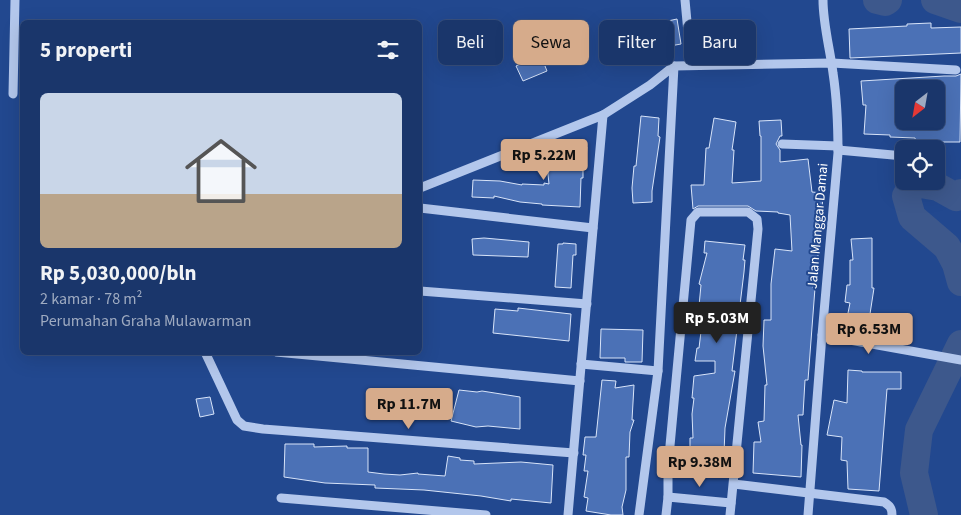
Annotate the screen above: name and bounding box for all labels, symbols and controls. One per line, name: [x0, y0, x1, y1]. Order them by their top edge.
chip: Beli: [438, 20, 503, 65]
chip: Sewa: [513, 20, 589, 65]
chip: Filter: [599, 20, 674, 65]
chip: Baru: [684, 20, 756, 65]
text: 5 properti: [40, 35, 132, 65]
icon: filters: [374, 36, 402, 64]
north arrow: [895, 80, 945, 130]
map controls: [895, 80, 945, 190]
icon: home: [176, 126, 266, 216]
pin: Rp 5.22M: [492, 138, 596, 181]
button: locate: [895, 140, 945, 190]
text: Rp 5.22M: [512, 144, 576, 166]
street label: Jalan Manggar Damai: [803, 162, 833, 290]
text: Rp 5,030,000/bln: [40, 258, 197, 288]
text: 2 kamar · 78 m²: [40, 288, 142, 310]
pin: Rp 5.03M: [665, 302, 769, 344]
text: Rp 5.03M: [685, 307, 749, 329]
text: Perumahan Graha Mulawarman: [40, 310, 252, 332]
pin: Rp 6.53M: [817, 312, 921, 355]
text: Rp 6.53M: [837, 318, 901, 340]
pin: Rp 11.7M: [357, 388, 461, 430]
text: Rp 11.7M: [377, 393, 441, 415]
pin: Rp 9.38M: [648, 446, 752, 488]
text: Rp 9.38M: [668, 451, 732, 473]

